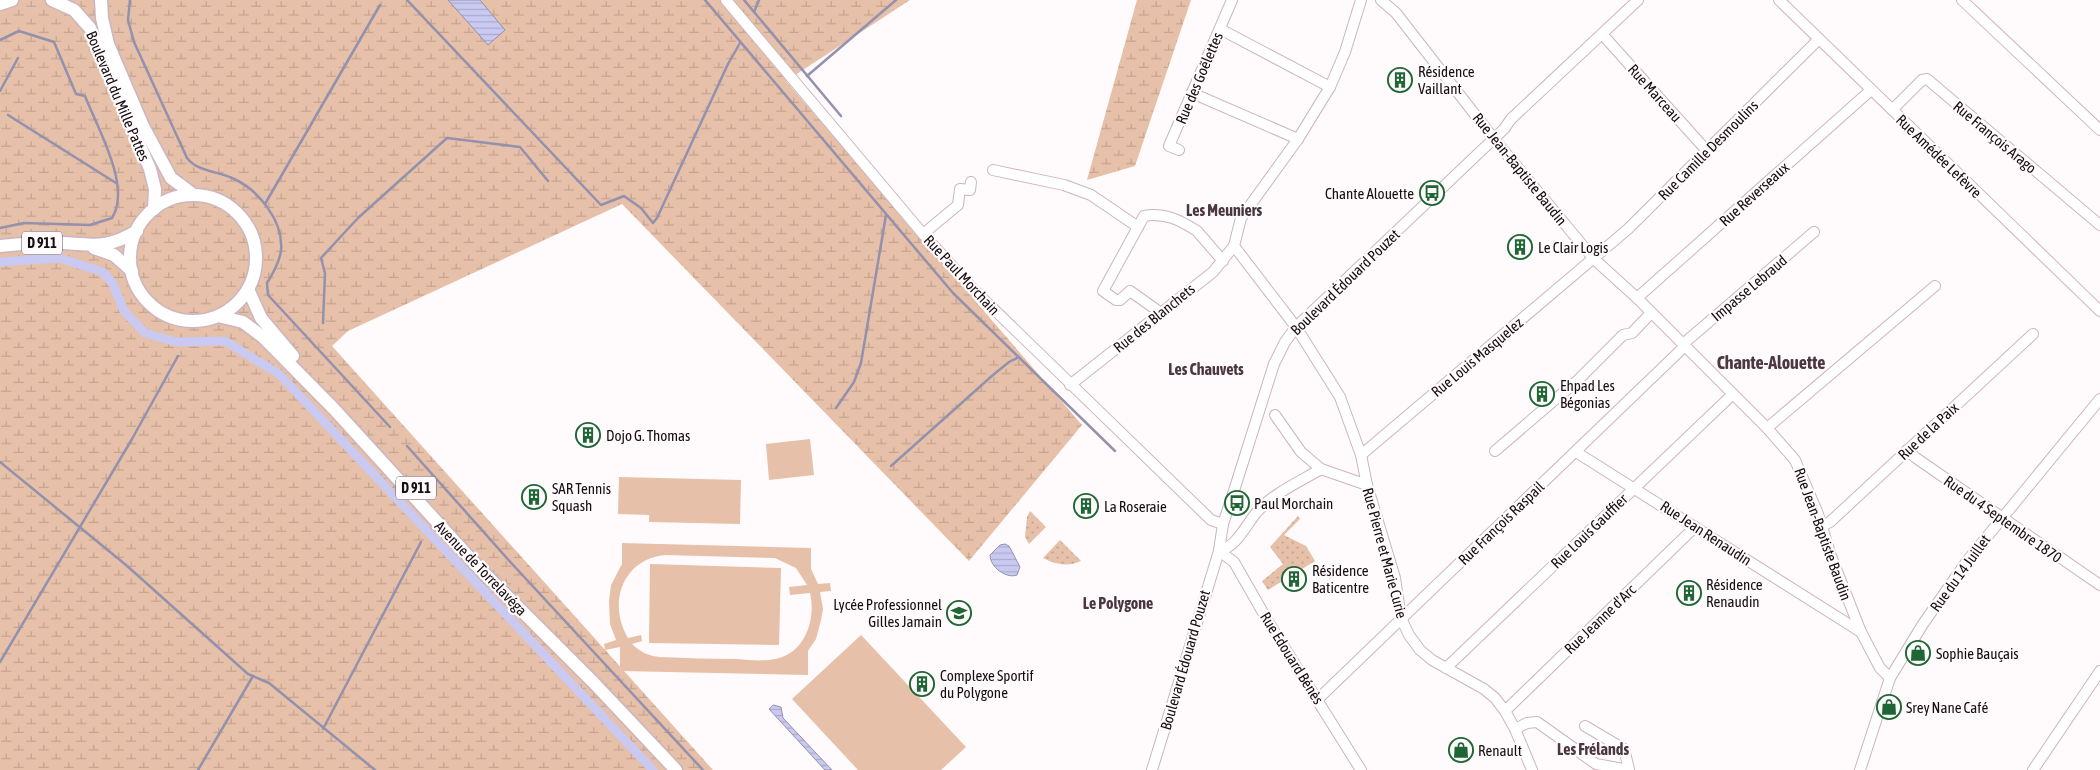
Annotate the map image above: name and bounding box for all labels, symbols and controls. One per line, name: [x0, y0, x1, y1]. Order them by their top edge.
street label: Boulevard du Mille Pattes: [83, 28, 153, 164]
street label: Rue des Goëlettes: [1172, 30, 1226, 126]
street label: Rue Marceau: [1625, 61, 1685, 125]
place label: Résidence Vaillant: [1418, 63, 1475, 97]
building icon: Résidence Vaillant: [1387, 67, 1413, 93]
street label: Rue Camille Desmoulins: [1655, 97, 1761, 203]
street label: Rue François Arago: [1950, 97, 2040, 177]
street label: Rue Jean-Baptiste Baudin: [1469, 109, 1571, 229]
street label: Rue Amédée Lefèvre: [1893, 111, 1985, 201]
street label: Rue Reverseaux: [1716, 158, 1792, 230]
bus stop icon: Chante Alouette: [1419, 180, 1445, 206]
place label: Chante Alouette: [1325, 185, 1414, 202]
district label: Les Meuniers: [1186, 201, 1262, 219]
street label: Boulevard Édouard Pouzet: [1287, 226, 1403, 338]
road number: D 911: [22, 232, 62, 254]
street label: Rue Paul Morchain: [921, 232, 1003, 318]
building icon: Le Clair Logis: [1507, 234, 1533, 260]
place label: Le Clair Logis: [1538, 239, 1608, 256]
street label: Impasse Lebraud: [1708, 251, 1790, 325]
street label: Rue des Blanchets: [1110, 280, 1198, 356]
street label: Rue Louis Masquelez: [1428, 313, 1527, 400]
district label: Chante-Alouette: [1717, 352, 1825, 373]
district label: Les Chauvets: [1168, 360, 1244, 378]
place label: Ehpad Les Bégonias: [1560, 377, 1615, 411]
building icon: Ehpad Les Bégonias: [1529, 381, 1555, 407]
street label: Rue de la Paix: [1894, 399, 1962, 463]
building icon: Dojo G. Thomas: [575, 422, 601, 448]
place label: Dojo G. Thomas: [606, 427, 690, 444]
street label: Rue Jean-Baptiste Baudin: [1791, 465, 1855, 603]
street label: Rue du 4 Septembre 1870: [1941, 472, 2065, 566]
road number: D 911: [396, 476, 436, 499]
street label: Rue François Raspail: [1455, 478, 1547, 568]
place label: SAR Tennis Squash: [552, 480, 611, 514]
building icon: SAR Tennis Squash: [521, 484, 547, 510]
street label: Rue Pierre et Marie Curie: [1359, 486, 1411, 620]
bus stop icon: Paul Morchain: [1224, 490, 1250, 516]
street label: Rue Louis Gauffier: [1547, 490, 1631, 572]
building icon: La Roseraie: [1073, 493, 1099, 519]
place label: Paul Morchain: [1254, 495, 1333, 512]
street label: Rue Jean Renaudin: [1657, 497, 1755, 569]
place label: La Roseraie: [1104, 498, 1167, 515]
street label: Avenue de Torrelavéga: [432, 517, 530, 619]
street label: Rue du 14 Juillet: [1926, 531, 1994, 615]
place label: Résidence Baticentre: [1312, 562, 1369, 596]
building icon: Résidence Baticentre: [1281, 566, 1307, 592]
place label: Résidence Renaudin: [1706, 576, 1763, 610]
street label: Rue Jeanne d'Arc: [1561, 580, 1639, 657]
building icon: Résidence Renaudin: [1676, 580, 1702, 606]
street label: Boulevard Édouard Pouzet: [1157, 588, 1213, 732]
district label: Le Polygone: [1083, 594, 1153, 612]
place label: Lycée Professionnel Gilles Jamain: [833, 596, 942, 630]
school or university icon: Lycée Professionnel Gilles Jamain: [946, 600, 972, 626]
street label: Rue Edouard Bénès: [1257, 609, 1327, 707]
shop icon: Sophie Bauçais: [1905, 640, 1931, 666]
place label: Sophie Bauçais: [1936, 645, 2019, 662]
place label: Complexe Sportif du Polygone: [940, 667, 1034, 701]
building icon: Complexe Sportif du Polygone: [909, 671, 935, 697]
shop icon: Srey Nane Café: [1876, 694, 1902, 720]
place label: Srey Nane Café: [1906, 699, 1988, 716]
shop icon: Renault: [1448, 737, 1474, 763]
district label: Les Frélands: [1557, 740, 1629, 758]
place label: Renault: [1478, 742, 1522, 759]

